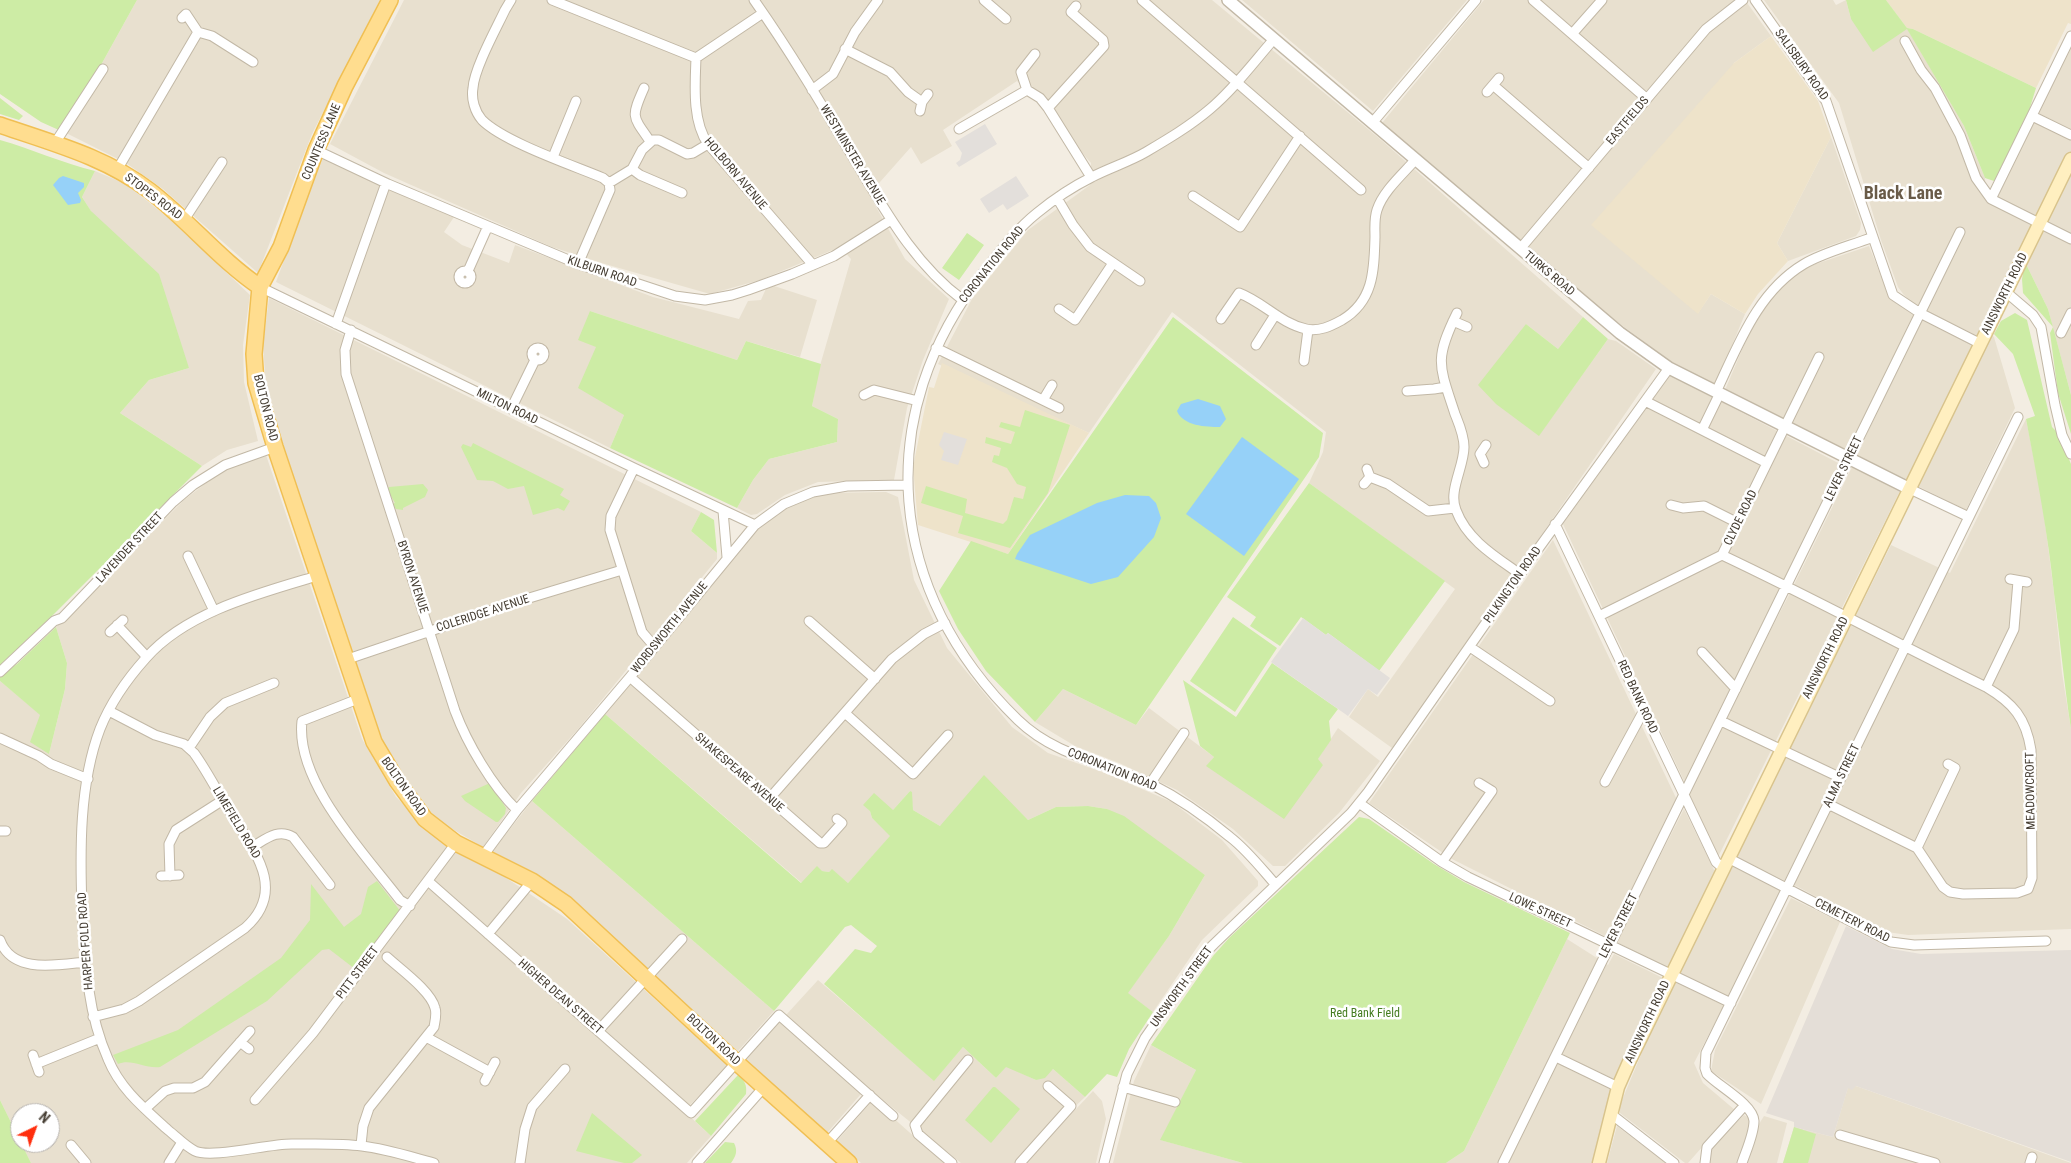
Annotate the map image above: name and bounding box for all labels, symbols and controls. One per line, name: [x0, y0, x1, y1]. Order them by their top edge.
street label: SALISBURY ROAD: [1771, 27, 1831, 103]
street label: EASTFIELDS: [1604, 94, 1652, 148]
street label: COUNTESS LANE: [299, 102, 345, 182]
street label: WESTMINSTER AVENUE: [817, 102, 887, 208]
street label: HOLBORN AVENUE: [701, 135, 769, 213]
street label: STOPES ROAD: [121, 171, 185, 223]
district label: Black Lane: [1864, 183, 1942, 205]
street label: CORONATION ROAD: [956, 223, 1028, 307]
street label: TURKS ROAD: [1521, 249, 1577, 299]
street label: AINSWORTH ROAD: [1979, 251, 2031, 337]
street label: KILBURN ROAD: [565, 253, 639, 291]
street label: BOLTON ROAD: [250, 373, 280, 443]
street label: MILTON ROAD: [474, 386, 540, 428]
street label: LEVER STREET: [1822, 434, 1866, 504]
street label: CLYDE ROAD: [1721, 488, 1761, 548]
street label: LAVENDER STREET: [94, 510, 166, 586]
street label: BYRON AVENUE: [393, 539, 431, 615]
street label: PILKINGTON ROAD: [1481, 544, 1545, 626]
street label: WORDSWORTH AVENUE: [629, 579, 711, 677]
street label: COLERIDGE AVENUE: [435, 592, 531, 636]
street label: AINSWORTH ROAD: [1800, 615, 1852, 701]
street label: RED BANK ROAD: [1614, 658, 1660, 736]
street label: SHAKESPEARE AVENUE: [692, 730, 786, 816]
street label: ALMA STREET: [1820, 742, 1864, 810]
street label: CORONATION ROAD: [1065, 745, 1159, 795]
street label: MEADOWCROFT: [2023, 752, 2039, 830]
street label: BOLTON ROAD: [377, 755, 429, 819]
street label: LIMEFIELD ROAD: [209, 785, 263, 861]
street label: LOWE STREET: [1506, 890, 1574, 932]
street label: LEVER STREET: [1597, 891, 1641, 961]
street label: HARPER FOLD ROAD: [75, 892, 97, 990]
street label: CEMETERY ROAD: [1812, 896, 1892, 946]
street label: PITT STREET: [334, 944, 382, 1002]
street label: UNSWORTH STREET: [1148, 944, 1216, 1030]
street label: HIGHER DEAN STREET: [515, 956, 605, 1038]
street label: AINSWORTH ROAD: [1623, 978, 1673, 1066]
park label: Red Bank Field: [1330, 1007, 1400, 1021]
street label: BOLTON ROAD: [683, 1011, 743, 1069]
north arrow: [10, 1103, 60, 1153]
text: N: [36, 1109, 53, 1126]

